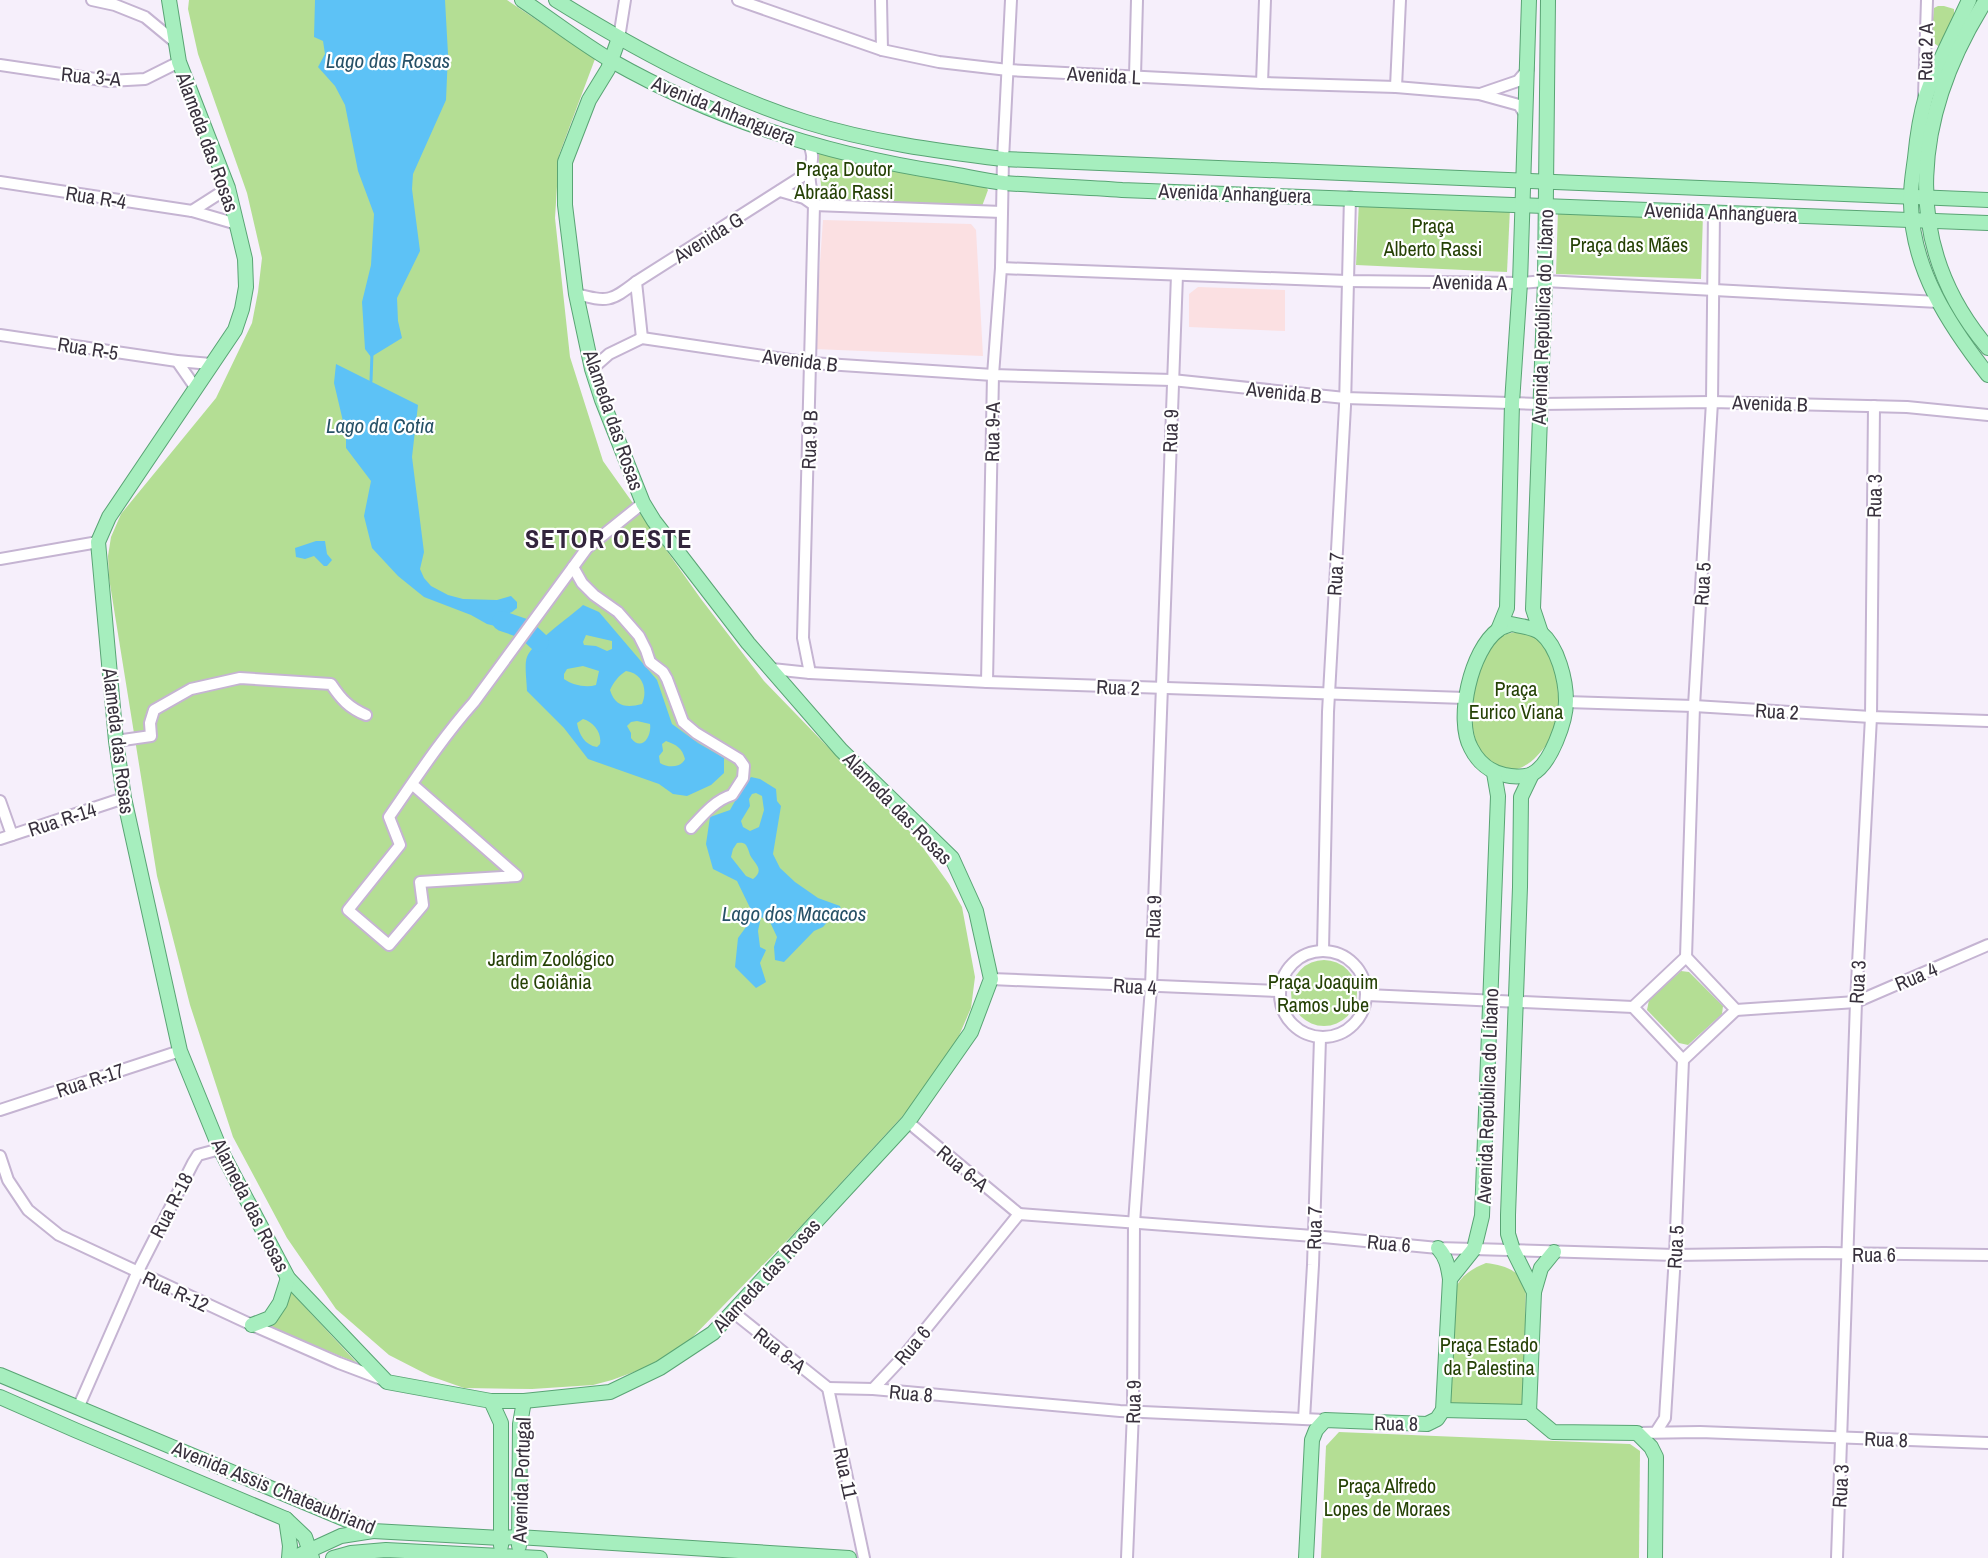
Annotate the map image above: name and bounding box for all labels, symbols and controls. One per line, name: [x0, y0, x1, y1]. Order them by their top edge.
street label: Rua 2 A: [1911, 23, 1939, 81]
water label: Lago das Rosas: [326, 46, 451, 75]
street label: Rua 3-A: [60, 60, 122, 92]
street label: Avenida L: [1066, 60, 1141, 90]
street label: Alameda das Rosas: [170, 67, 246, 216]
street label: Avenida Anhanguera: [647, 68, 800, 151]
park label: Praça Doutor Abraão Rassi: [793, 155, 894, 205]
street label: Avenida Anhanguera: [1157, 177, 1312, 209]
street label: Rua R-4: [64, 179, 128, 215]
street label: Avenida Anhanguera: [1643, 196, 1798, 228]
street label: Avenida G: [667, 205, 748, 269]
street label: Avenida República do Líbano: [1525, 209, 1559, 426]
park label: Praça Alberto Rassi: [1383, 212, 1482, 262]
park label: Praça das Mães: [1570, 231, 1688, 258]
street label: Avenida A: [1432, 268, 1508, 296]
street label: Rua R-5: [56, 330, 120, 366]
street label: Avenida B: [760, 342, 839, 378]
street label: Alameda das Rosas: [577, 345, 651, 494]
street label: Avenida B: [1244, 375, 1323, 409]
street label: Avenida B: [1731, 388, 1808, 418]
street label: Rua 9-A: [978, 402, 1006, 462]
street label: Rua 9: [1156, 409, 1184, 453]
street label: Rua 9 B: [794, 410, 824, 470]
water label: Lago da Cotia: [326, 411, 434, 440]
street label: Rua 3: [1860, 474, 1888, 518]
district label: SETOR OESTE: [525, 521, 693, 556]
street label: Rua 7: [1320, 551, 1350, 597]
street label: Rua 5: [1687, 561, 1717, 607]
street label: Alameda das Rosas: [97, 666, 141, 815]
street label: Rua 2: [1096, 673, 1140, 701]
park label: Praça Eurico Viana: [1469, 675, 1563, 725]
street label: Rua 2: [1754, 696, 1800, 726]
street label: Alameda das Rosas: [837, 745, 959, 870]
street label: Rua R-14: [24, 795, 100, 843]
street label: Rua 9: [1139, 895, 1167, 939]
water label: Lago dos Macacos: [722, 899, 867, 928]
park label: Jardim Zoológico de Goiânia: [488, 945, 614, 995]
street label: Rua 4: [1891, 955, 1941, 997]
street label: Rua 3: [1842, 959, 1872, 1005]
park label: Praça Joaquim Ramos Jube: [1268, 968, 1378, 1018]
street label: Rua 4: [1112, 971, 1158, 1001]
street label: Avenida República do Líbano: [1470, 988, 1504, 1205]
street label: Rua R-17: [52, 1056, 128, 1104]
street label: Alameda das Rosas: [205, 1133, 296, 1277]
street label: Rua 6-A: [931, 1138, 995, 1198]
street label: Rua R-18: [143, 1168, 199, 1242]
street label: Rua 7: [1300, 1206, 1328, 1250]
street label: Alameda das Rosas: [705, 1212, 826, 1339]
street label: Rua 5: [1660, 1224, 1690, 1270]
street label: Rua 6: [1366, 1228, 1412, 1258]
street label: Rua 6: [1852, 1241, 1896, 1268]
street label: Rua R-12: [138, 1264, 214, 1318]
street label: Rua 6: [888, 1320, 936, 1370]
street label: Rua 8-A: [748, 1321, 812, 1379]
park label: Praça Estado da Palestina: [1440, 1331, 1538, 1381]
street label: Rua 8: [888, 1378, 934, 1408]
street label: Rua 9: [1119, 1380, 1147, 1424]
street label: Rua 8: [1374, 1409, 1418, 1437]
street label: Avenida Portugal: [505, 1417, 537, 1544]
street label: Rua 8: [1864, 1425, 1908, 1453]
street label: Avenida Assis Chateaubriand: [168, 1434, 380, 1540]
street label: Rua 11: [827, 1445, 865, 1501]
street label: Rua 3: [1825, 1463, 1855, 1509]
park label: Praça Alfredo Lopes de Moraes: [1324, 1472, 1450, 1522]

